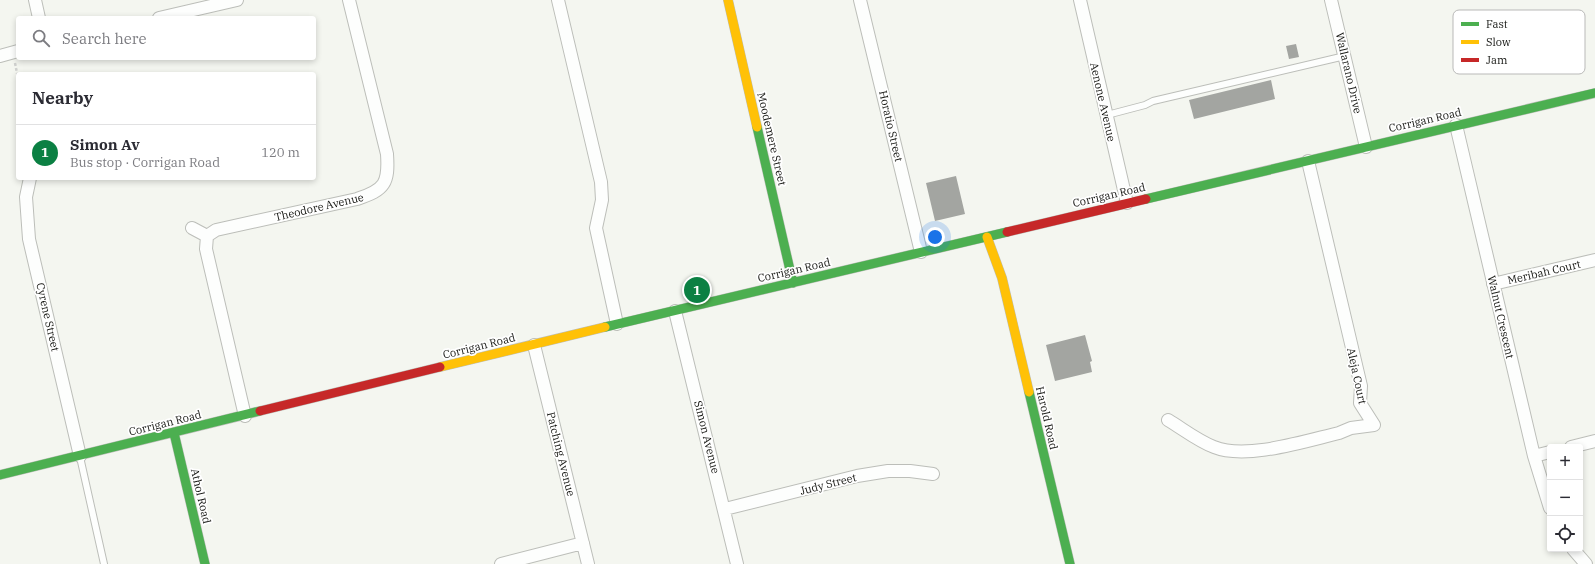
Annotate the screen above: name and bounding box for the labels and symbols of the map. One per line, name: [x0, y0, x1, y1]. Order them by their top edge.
legend: [1453, 10, 1585, 74]
text: Fast: [1486, 17, 1508, 31]
street label: Wallarano Drive: [1333, 31, 1365, 115]
text: Slow: [1486, 35, 1511, 49]
text: Jam: [1486, 53, 1508, 67]
street label: Aenone Avenue: [1087, 61, 1119, 143]
street label: Horatio Street: [876, 89, 906, 163]
street label: Moodemere Street: [754, 91, 790, 187]
street label: Corrigan Road: [1387, 105, 1463, 135]
street label: Corrigan Road: [1071, 180, 1147, 210]
street label: Theodore Avenue: [273, 190, 365, 224]
your location: [925, 227, 945, 247]
street label: Corrigan Road: [756, 255, 832, 285]
street label: Meribah Court: [1506, 257, 1582, 287]
street label: Walnut Crescent: [1485, 274, 1517, 360]
pin: 1: [684, 275, 710, 305]
street label: Cyrene Street: [33, 281, 63, 353]
street label: Corrigan Road: [441, 330, 517, 362]
street label: Aleja Court: [1344, 346, 1370, 406]
street label: Harold Road: [1033, 385, 1061, 451]
street label: Simon Avenue: [691, 399, 723, 475]
street label: Corrigan Road: [127, 407, 203, 439]
street label: Patching Avenue: [544, 410, 578, 498]
street label: Athol Road: [188, 467, 214, 525]
street label: Judy Street: [798, 470, 858, 498]

